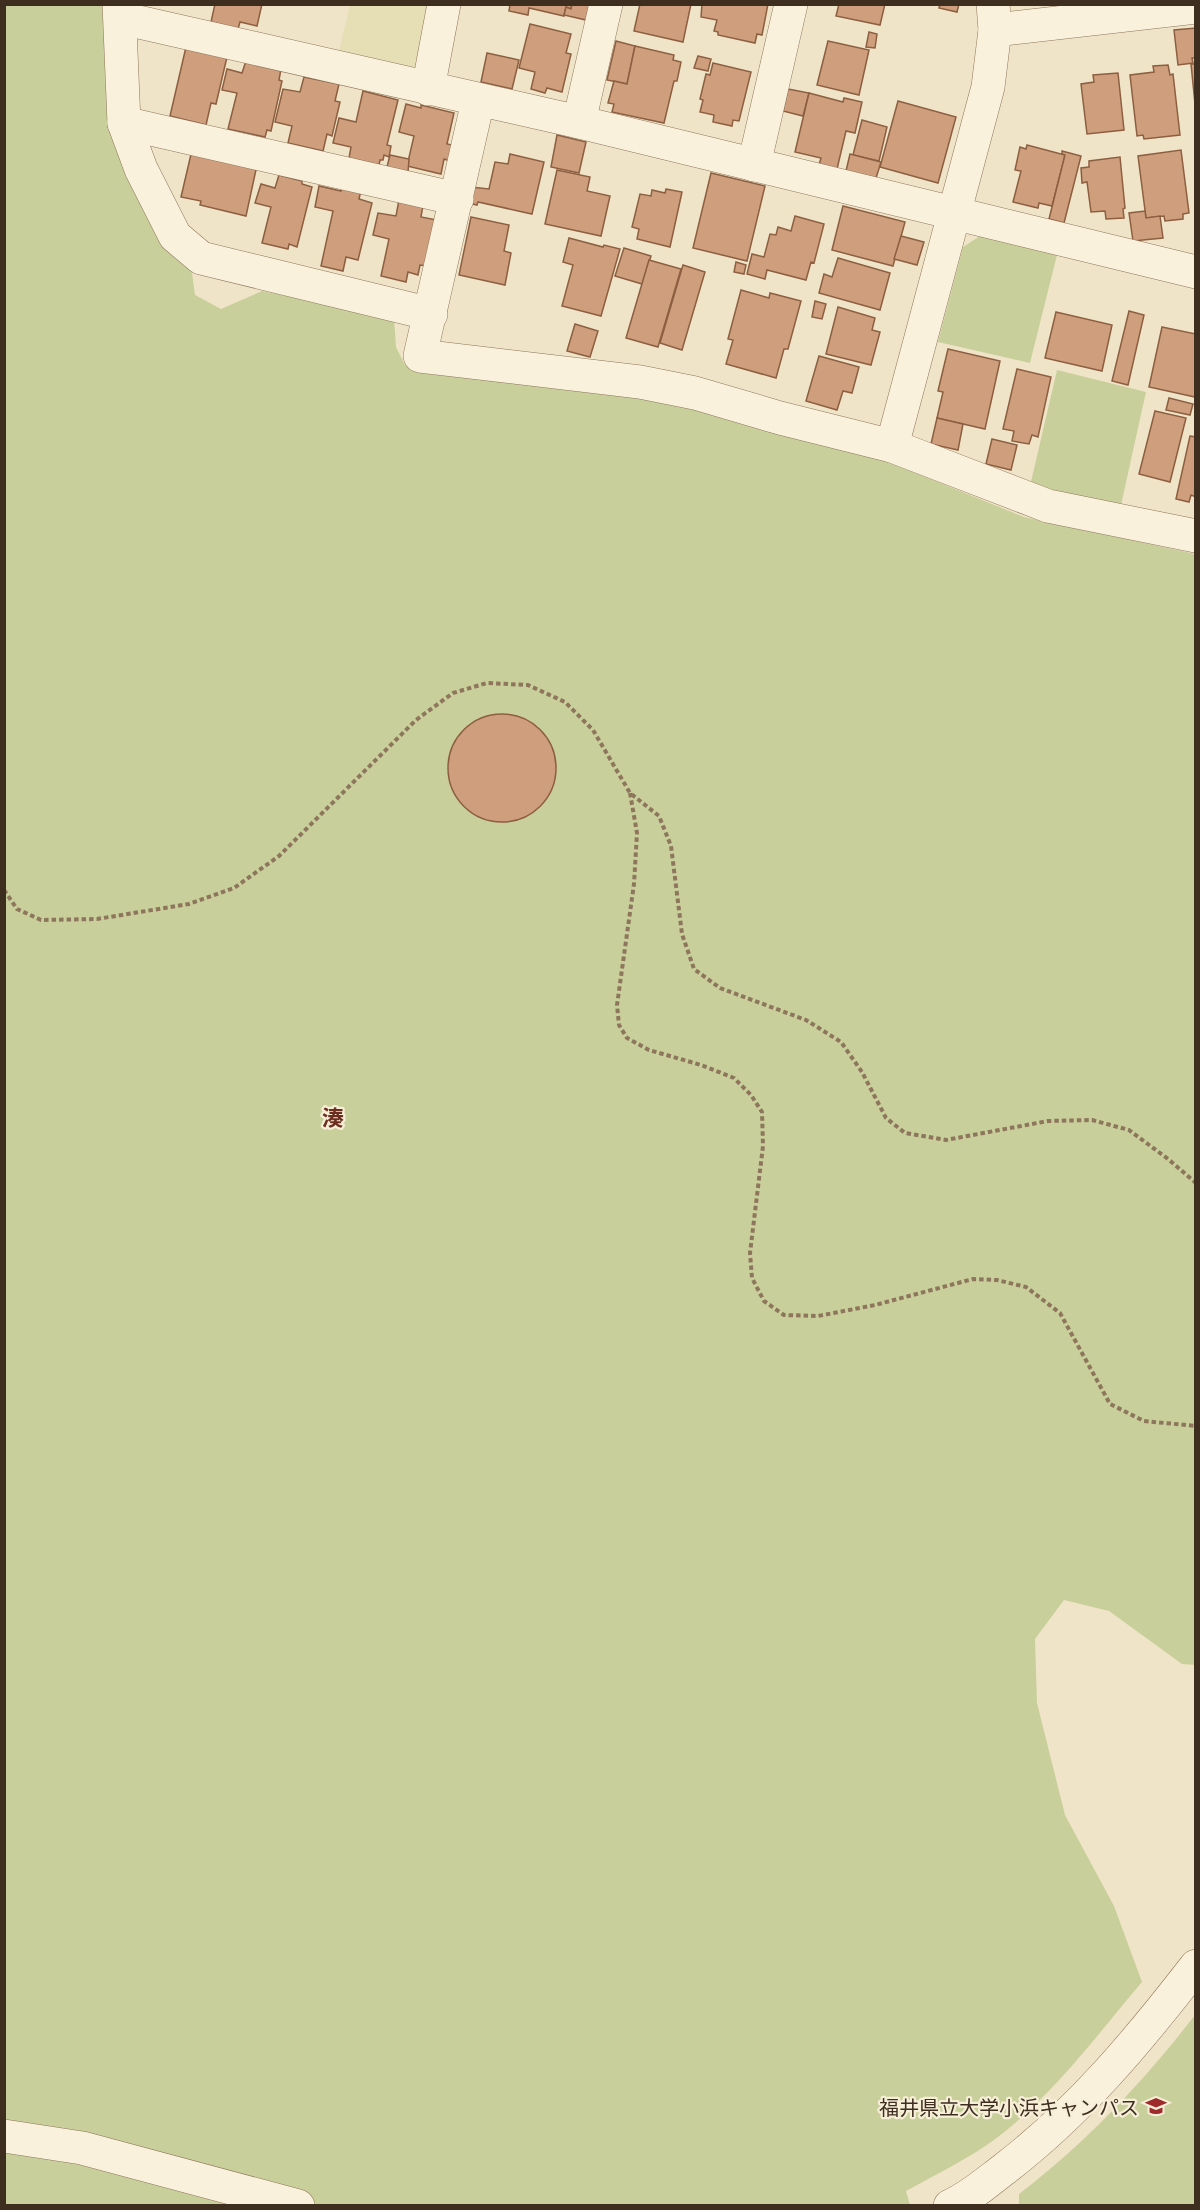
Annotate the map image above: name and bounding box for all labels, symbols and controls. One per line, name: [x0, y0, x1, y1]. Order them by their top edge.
district label: 湊: [322, 1102, 344, 1132]
place label: 福井県立大学小浜キャンパス: [879, 2093, 1139, 2120]
school or university icon: 福井県立大学小浜キャンパス: [1144, 2094, 1168, 2118]

